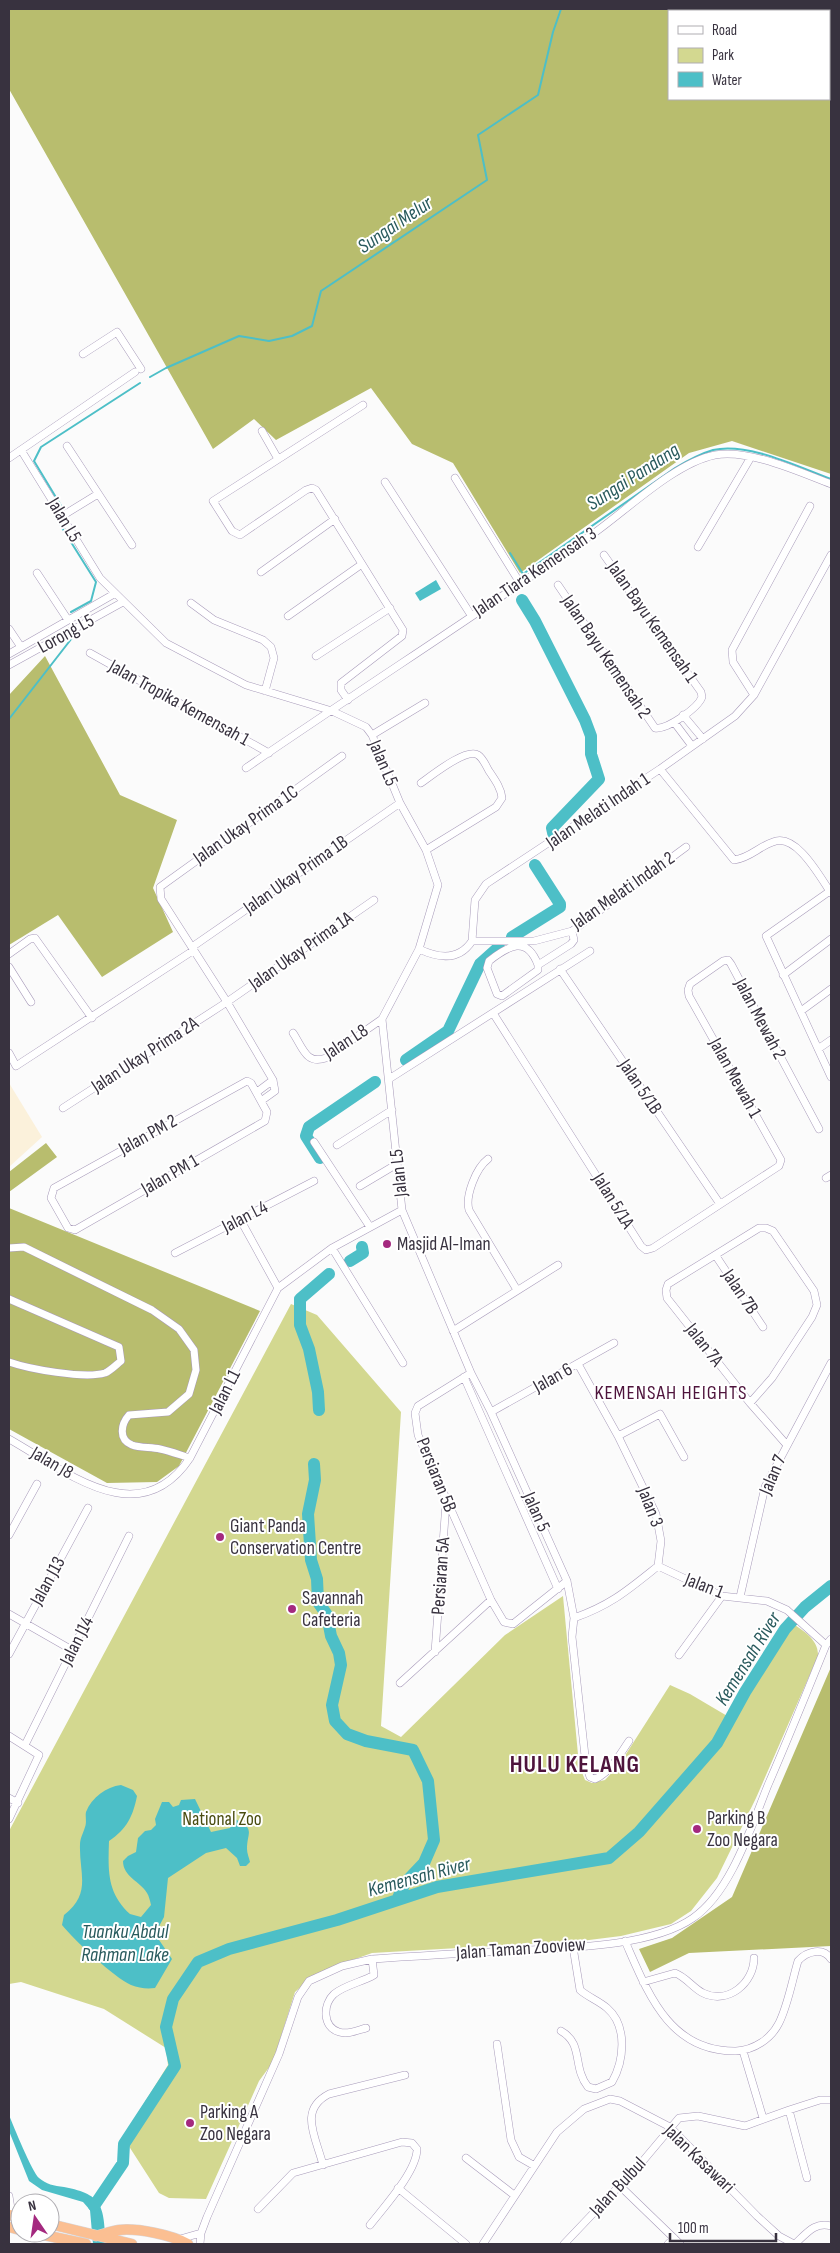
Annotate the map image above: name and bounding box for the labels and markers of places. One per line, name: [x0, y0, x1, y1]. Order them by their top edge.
place label: Masjid Al-Iman: [397, 1233, 491, 1256]
marker: Masjid Al-Iman: [381, 1238, 393, 1250]
place label: Giant Panda Conservation Centre: [230, 1515, 361, 1560]
marker: Giant Panda Conservation Centre: [214, 1531, 226, 1543]
place label: Savannah Cafeteria: [302, 1587, 363, 1632]
marker: Savannah Cafeteria: [286, 1603, 298, 1615]
place label: Parking B Zoo Negara: [707, 1807, 778, 1852]
marker: Parking B Zoo Negara: [691, 1823, 703, 1835]
place label: Parking A Zoo Negara: [200, 2101, 271, 2146]
marker: Parking A Zoo Negara: [184, 2117, 196, 2129]

